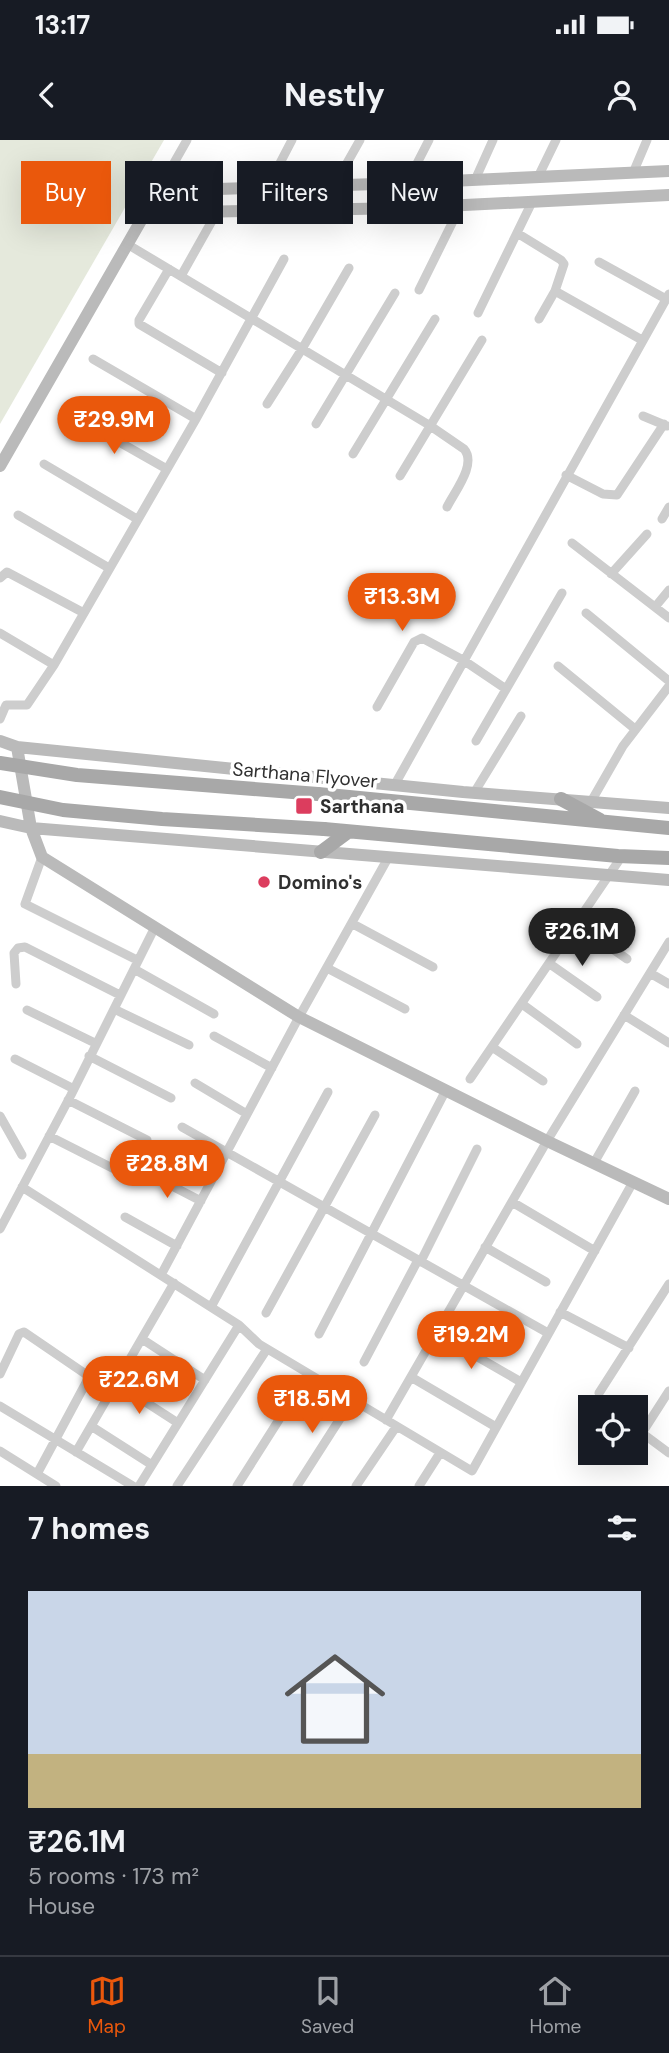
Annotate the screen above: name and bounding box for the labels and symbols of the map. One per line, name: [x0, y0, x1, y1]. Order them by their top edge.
pin: ₹29.9M: [57, 396, 171, 456]
pin: ₹13.3M: [345, 574, 459, 633]
street label: Sarthana Flyover: [231, 756, 379, 794]
place label: Sarthana: [320, 794, 404, 819]
marker: Sarthana: [294, 796, 314, 816]
place label: Domino's: [278, 870, 362, 895]
marker: Domino's: [256, 874, 272, 890]
pin: ₹26.1M: [525, 908, 639, 968]
pin: ₹28.8M: [110, 1140, 224, 1200]
pin: ₹19.2M: [414, 1312, 528, 1371]
pin: ₹22.6M: [82, 1356, 196, 1416]
pin: ₹18.5M: [255, 1376, 369, 1435]

